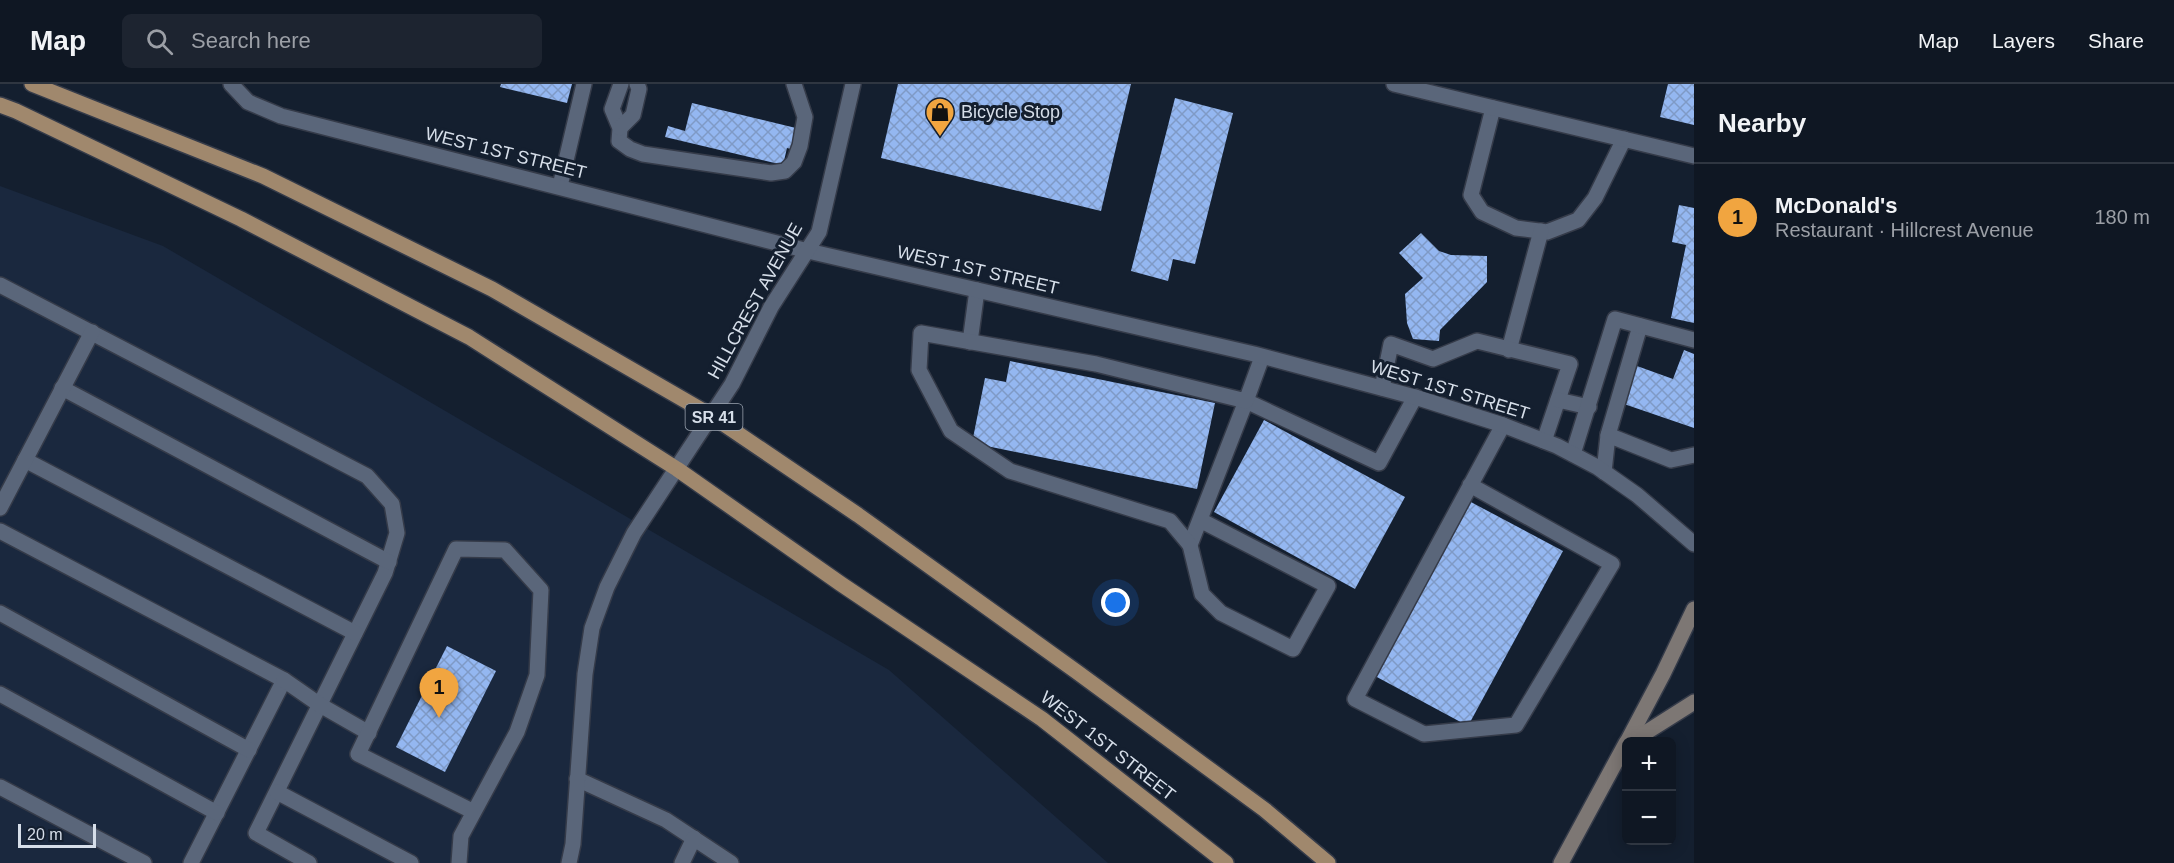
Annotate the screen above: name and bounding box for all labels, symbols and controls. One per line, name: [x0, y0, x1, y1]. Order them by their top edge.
search box: [122, 14, 542, 68]
text: Map: [30, 25, 86, 56]
icon: search: [143, 25, 176, 58]
text: Search here: [191, 28, 311, 53]
text: Map: [1918, 29, 1959, 52]
text: Layers: [1992, 29, 2055, 52]
text: Share: [2088, 29, 2144, 52]
shop icon: Bicycle Stop: [924, 96, 956, 138]
place label: Bicycle Stop: [961, 102, 1060, 122]
text: Nearby: [1718, 108, 1806, 138]
street label: WEST 1ST STREET: [423, 123, 589, 183]
text: McDonald's: [1775, 193, 1898, 218]
text: 1: [1732, 206, 1743, 228]
text: 180 m: [2094, 206, 2150, 228]
street label: HILLCREST AVENUE: [704, 219, 806, 383]
text: Restaurant · Hillcrest Avenue: [1775, 219, 2034, 241]
street label: WEST 1ST STREET: [895, 242, 1061, 298]
street label: WEST 1ST STREET: [1368, 356, 1532, 424]
road number: SR 41: [686, 404, 742, 430]
your location: [1101, 588, 1130, 617]
pin: 1: [420, 668, 458, 718]
street label: WEST 1ST STREET: [1037, 687, 1179, 805]
map controls: [1622, 737, 1676, 845]
button: +: [1622, 737, 1676, 791]
button: −: [1622, 791, 1676, 845]
scale bar: [18, 821, 96, 848]
text: 20 m: [27, 826, 63, 843]

